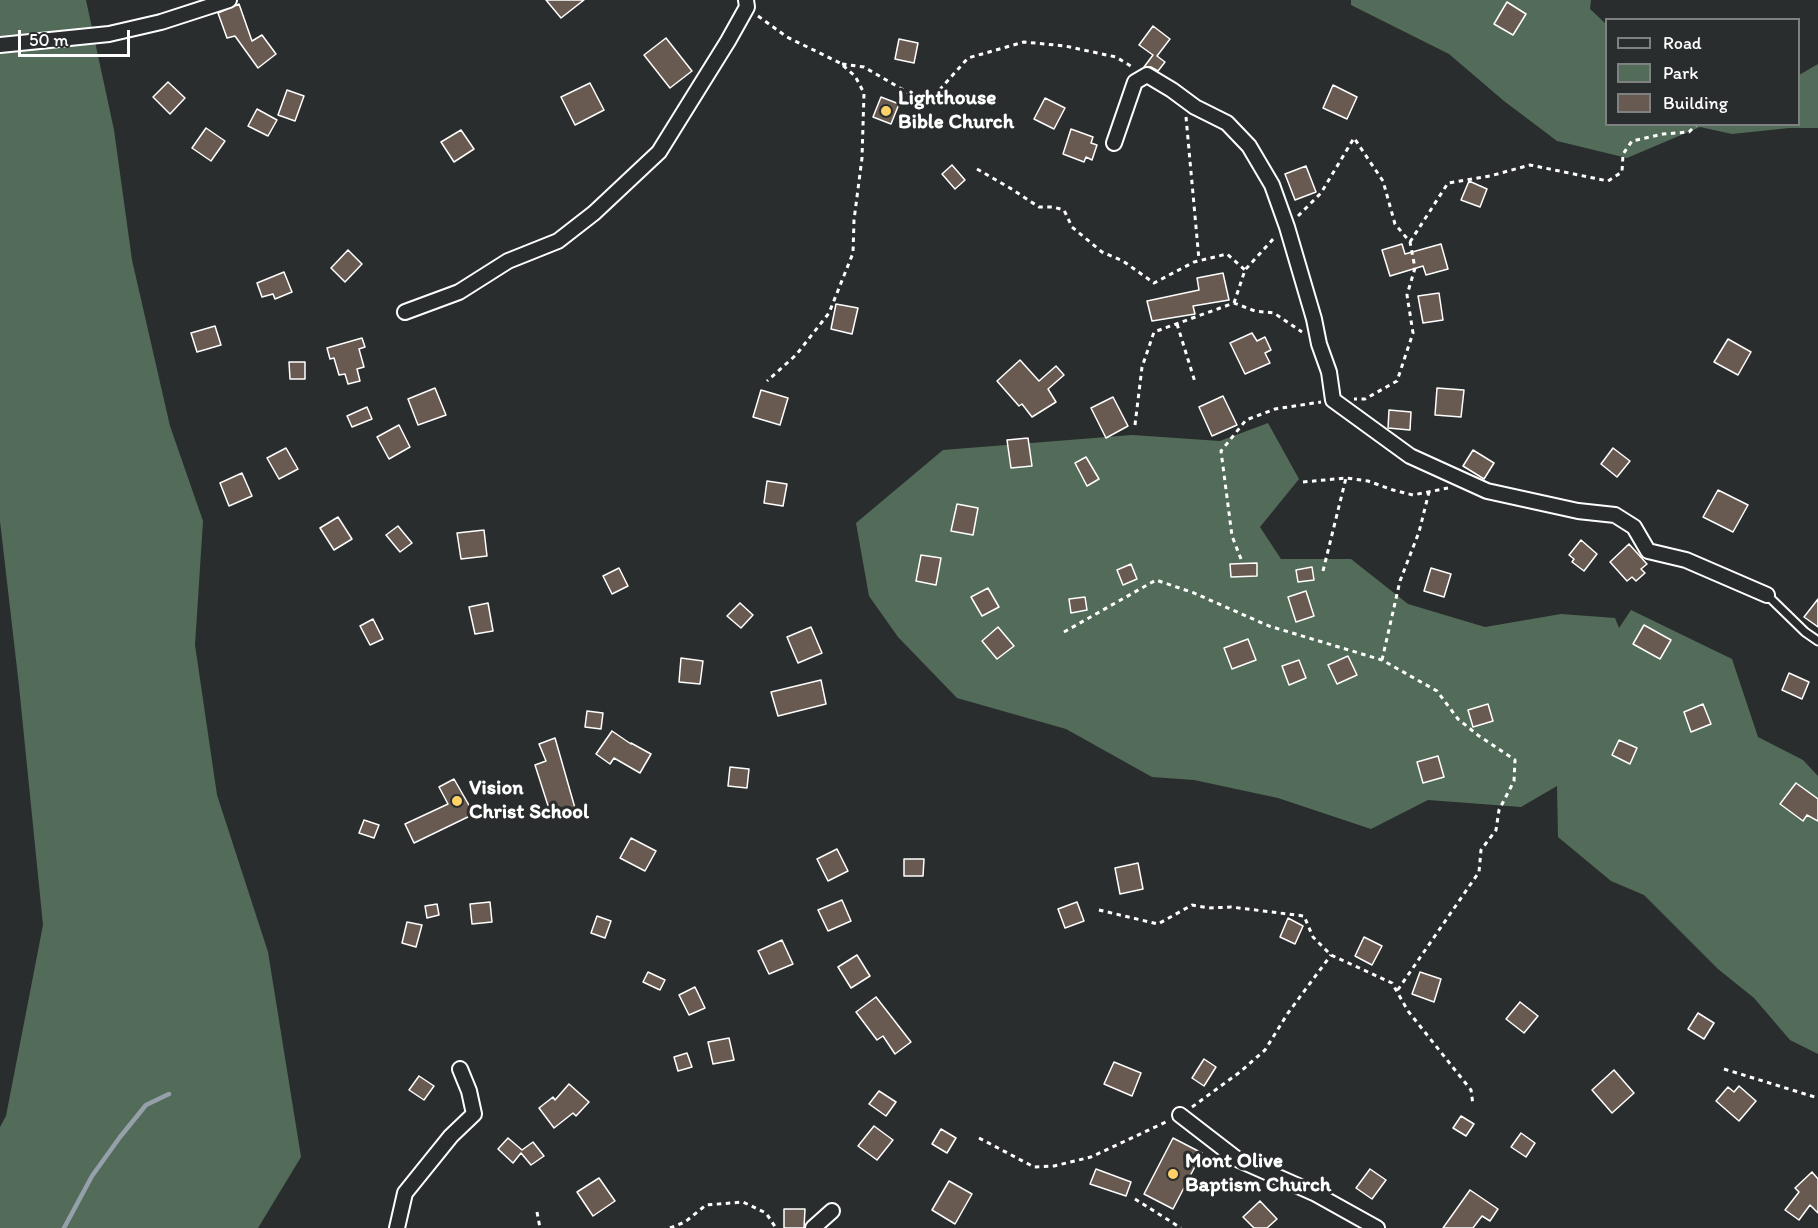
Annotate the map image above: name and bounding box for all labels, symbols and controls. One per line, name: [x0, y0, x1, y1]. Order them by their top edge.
scale bar: [21, 18, 134, 56]
legend: [1605, 18, 1800, 126]
text: 50 m: [29, 29, 69, 51]
text: Road: [1663, 32, 1702, 54]
text: Park: [1663, 62, 1698, 84]
place label: Lighthouse Bible Church: [898, 86, 1014, 136]
text: Building: [1663, 92, 1728, 114]
marker: Lighthouse Bible Church: [879, 104, 893, 118]
place label: Vision Christ School: [469, 776, 589, 826]
marker: Vision Christ School: [450, 794, 464, 808]
place label: Mont Olive Baptism Church: [1185, 1149, 1331, 1199]
marker: Mont Olive Baptism Church: [1166, 1167, 1180, 1181]

